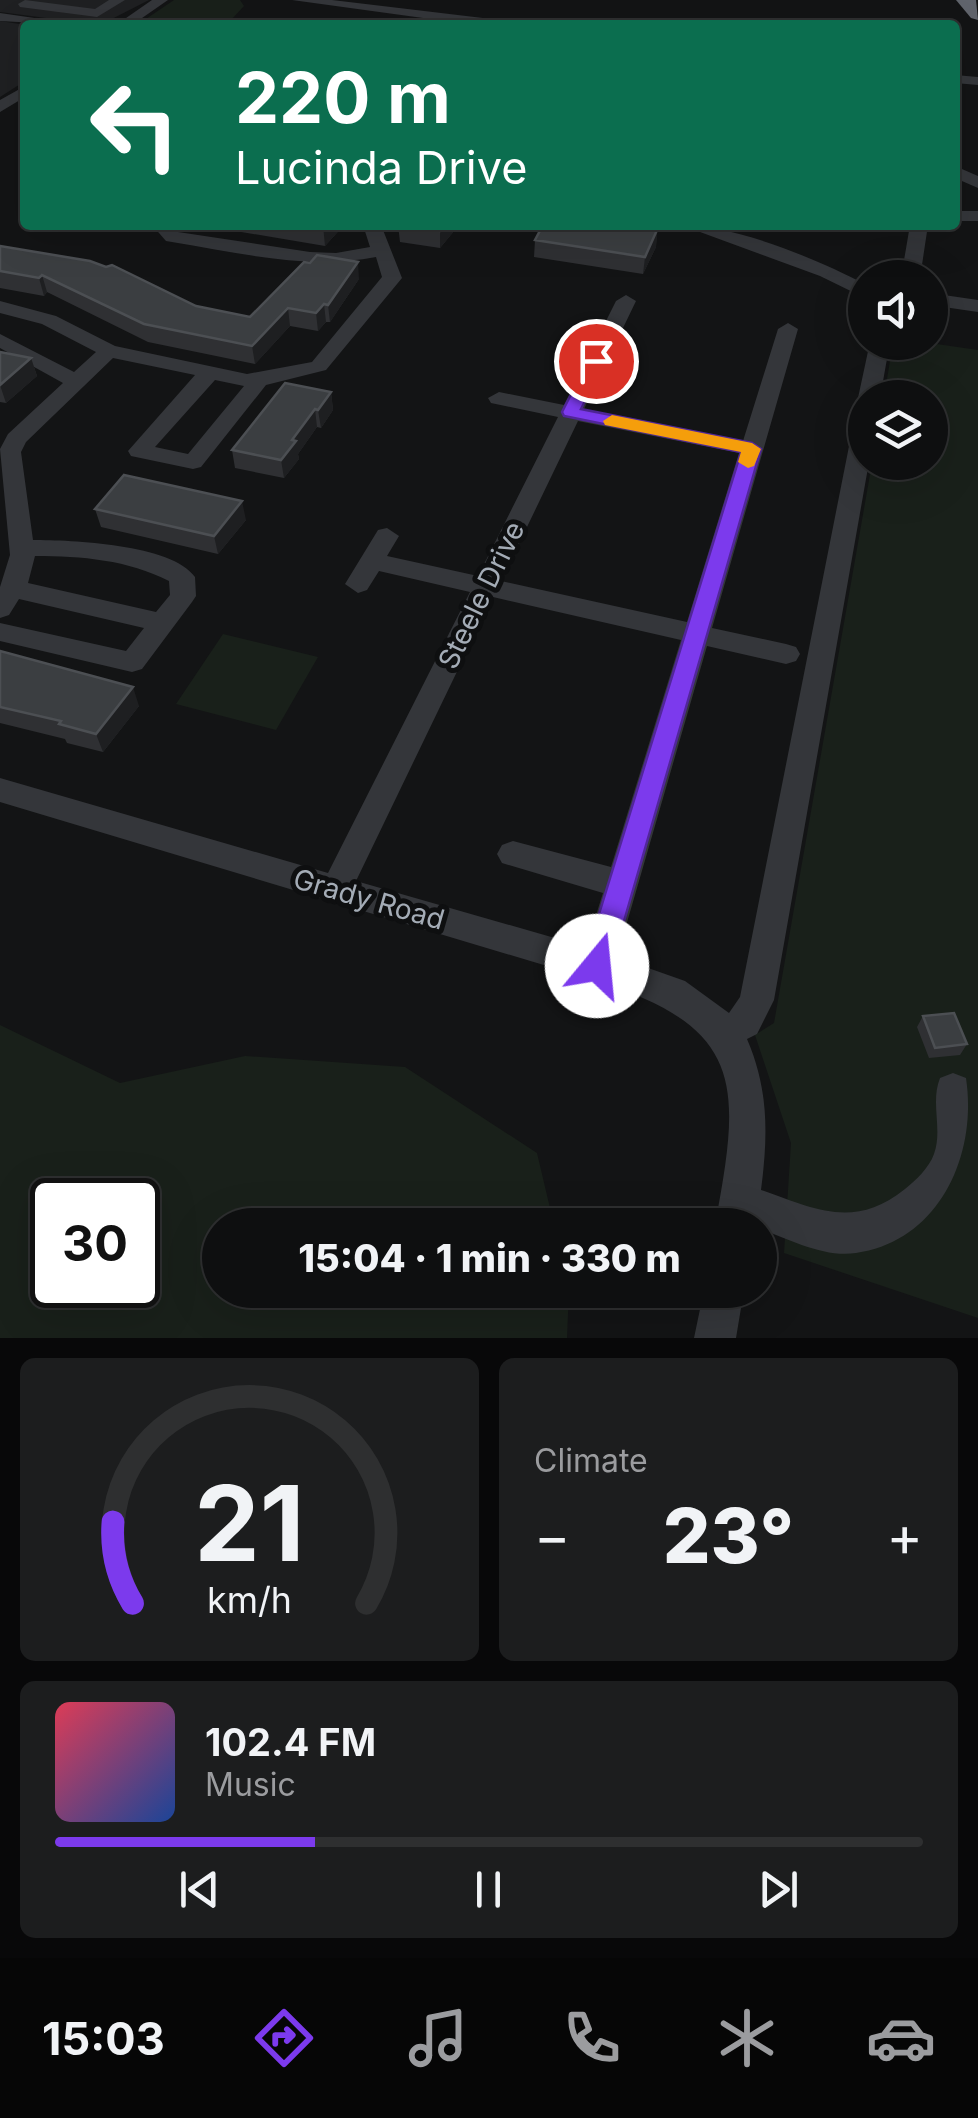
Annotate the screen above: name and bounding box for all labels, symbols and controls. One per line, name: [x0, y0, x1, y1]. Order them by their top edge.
text: 220 m: [235, 55, 451, 140]
icon: left: [70, 60, 200, 190]
text: Lucinda Drive: [235, 140, 527, 195]
map controls: [848, 260, 948, 480]
button: sound: [848, 260, 948, 360]
pin: [554, 319, 639, 404]
icon: arrive: [569, 334, 624, 389]
button: layers: [848, 380, 948, 480]
street label: Steele Drive: [431, 516, 531, 674]
street label: Grady Road: [290, 861, 448, 937]
position arrow: [545, 914, 649, 1018]
speed limit sign: 30: [30, 1178, 160, 1308]
text: 15:04 · 1 min · 330 m: [298, 1235, 681, 1281]
text: Climate: [534, 1441, 648, 1480]
text: 21: [194, 1460, 305, 1586]
text: 23°: [663, 1490, 794, 1581]
text: −: [534, 1503, 570, 1569]
text: +: [887, 1503, 923, 1569]
text: km/h: [207, 1578, 292, 1622]
text: 102.4 FM: [205, 1719, 376, 1765]
text: Music: [205, 1765, 296, 1804]
icon: previous: [172, 1862, 227, 1917]
icon: pause: [461, 1862, 516, 1917]
icon: next: [751, 1862, 806, 1917]
icon: directions: [249, 2003, 319, 2073]
icon: music: [403, 2003, 473, 2073]
icon: phone: [557, 2003, 627, 2073]
icon: climate: [712, 2003, 782, 2073]
icon: car: [866, 2003, 936, 2073]
text: 15:03: [42, 2011, 165, 2066]

